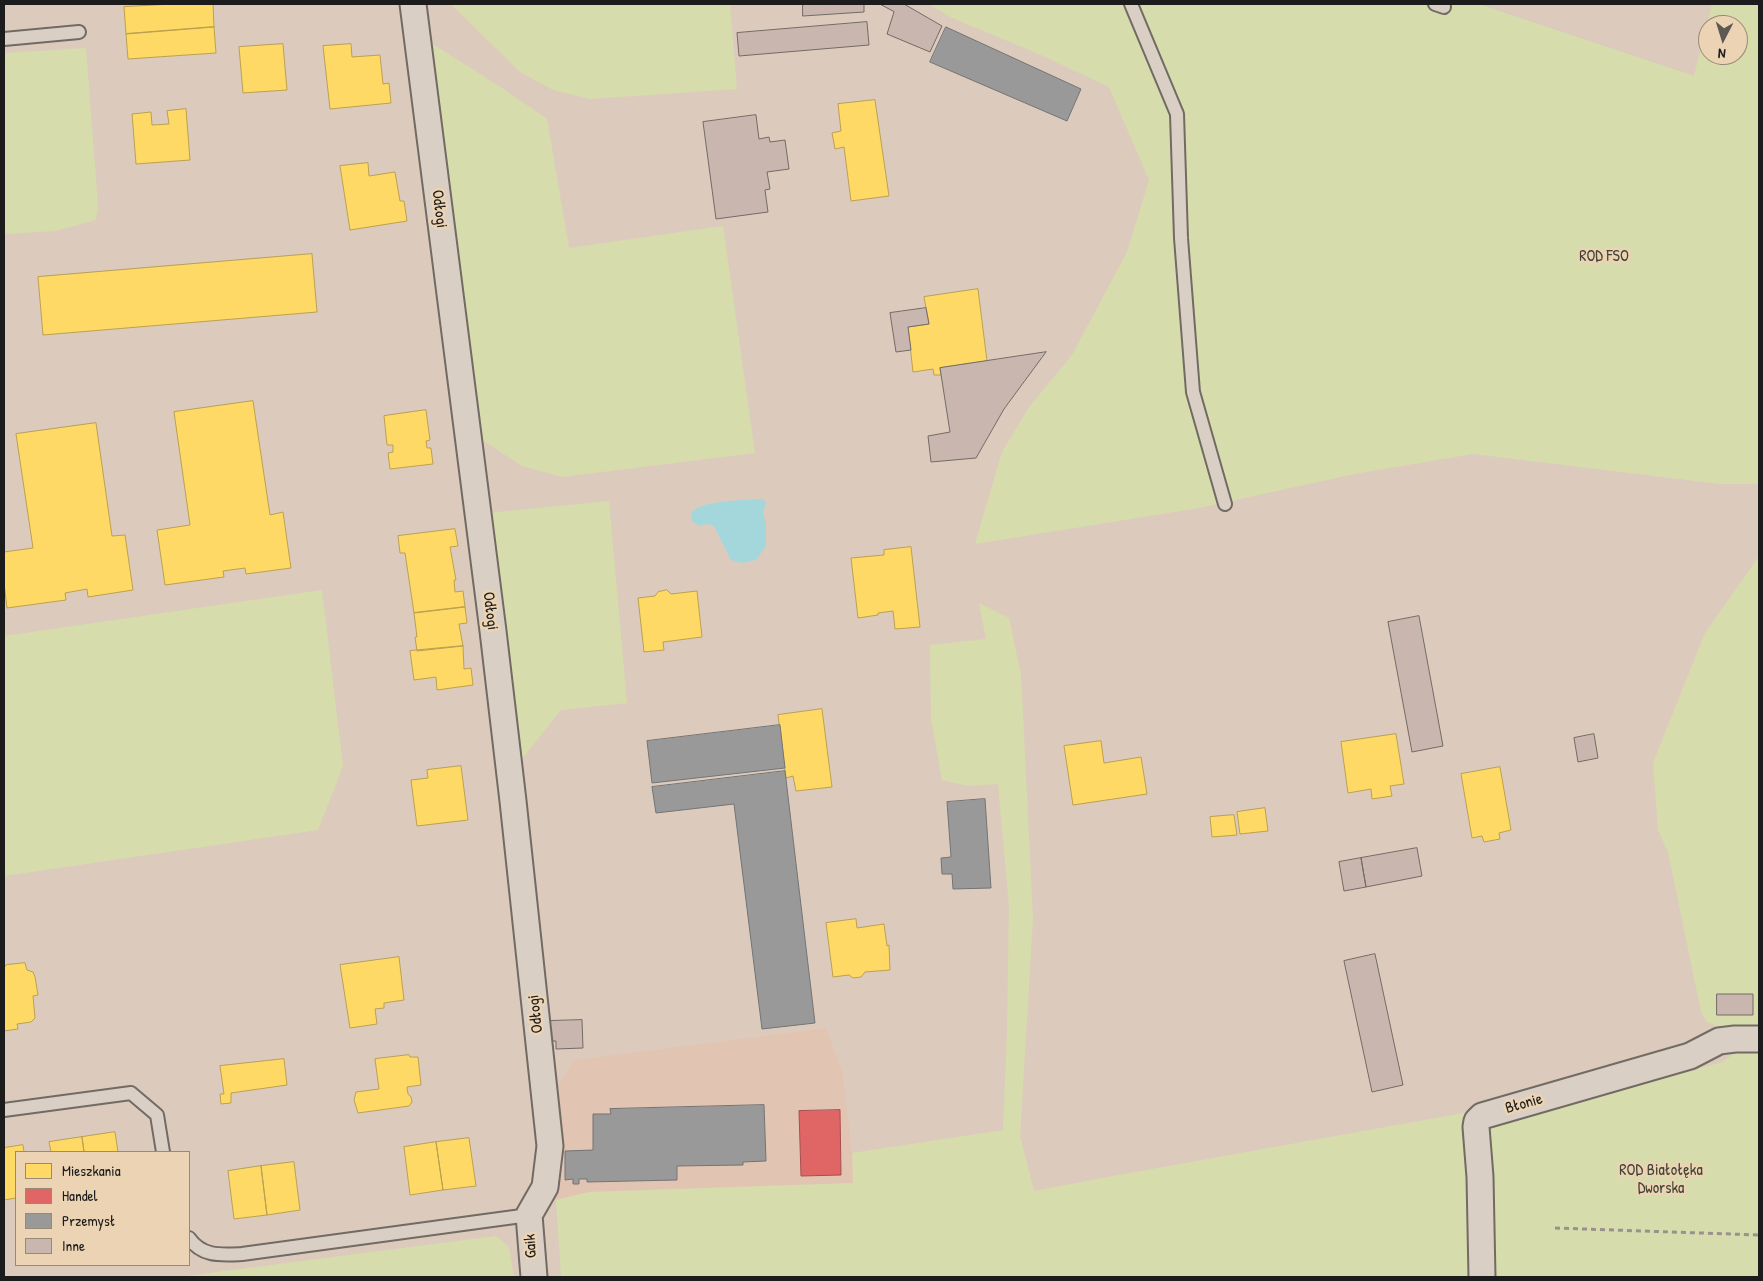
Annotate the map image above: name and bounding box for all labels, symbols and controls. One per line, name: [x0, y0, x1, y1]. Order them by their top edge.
north arrow: [1698, 15, 1748, 65]
text: N: [1717, 45, 1726, 64]
street label: Odłogi: [427, 189, 451, 229]
park label: ROD FSO: [1579, 247, 1629, 267]
street label: Odłogi: [478, 591, 502, 631]
street label: Odłogi: [524, 994, 548, 1034]
street label: Błonie: [1503, 1090, 1545, 1118]
legend: [15, 1151, 190, 1266]
text: Mieszkania: [62, 1160, 121, 1181]
park label: ROD Białołęka Dworska: [1619, 1161, 1703, 1199]
text: Handel: [62, 1185, 98, 1206]
text: Przemysł: [62, 1210, 115, 1231]
street label: Gaik: [521, 1233, 541, 1259]
text: Inne: [62, 1235, 85, 1256]

